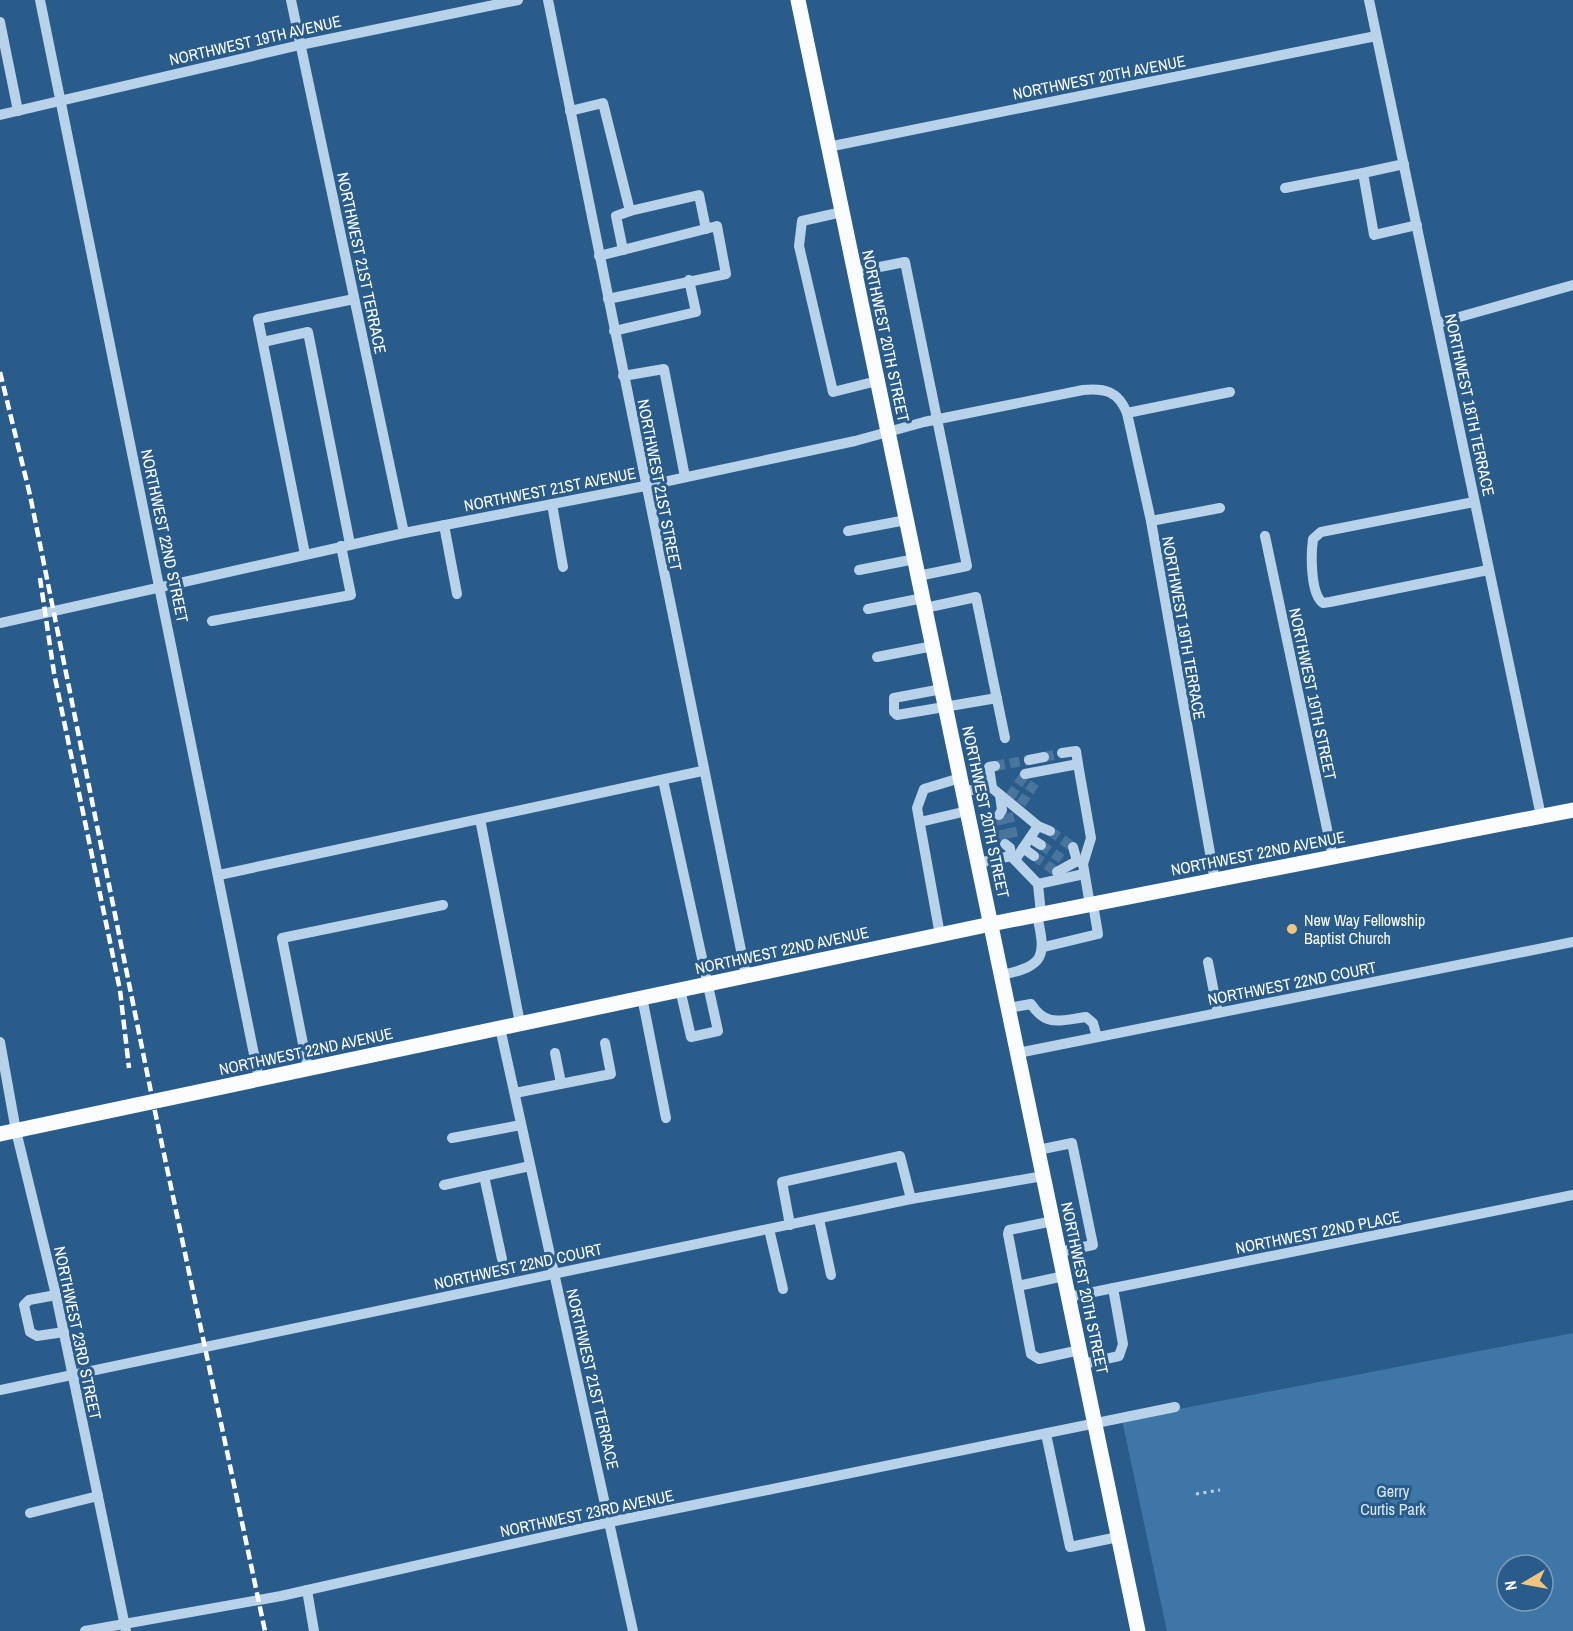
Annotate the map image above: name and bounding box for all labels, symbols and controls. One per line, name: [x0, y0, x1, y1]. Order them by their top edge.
street label: NORTHWEST 19TH AVENUE: [167, 10, 343, 70]
street label: NORTHWEST 20TH AVENUE: [1011, 49, 1187, 105]
street label: NORTHWEST 21ST TERRACE: [332, 170, 392, 356]
street label: NORTHWEST 20TH STREET: [857, 248, 915, 424]
street label: NORTHWEST 18TH TERRACE: [1440, 312, 1500, 498]
street label: NORTHWEST 21ST STREET: [633, 397, 687, 573]
street label: NORTHWEST 22ND STREET: [136, 447, 194, 625]
street label: NORTHWEST 21ST AVENUE: [462, 462, 638, 516]
street label: NORTHWEST 19TH TERRACE: [1157, 535, 1211, 721]
street label: NORTHWEST 19TH STREET: [1284, 606, 1342, 782]
street label: NORTHWEST 20TH STREET: [957, 724, 1015, 900]
street label: NORTHWEST 22ND AVENUE: [1169, 825, 1347, 881]
place label: New Way Fellowship Baptist Church: [1304, 909, 1425, 949]
street label: NORTHWEST 22ND AVENUE: [693, 921, 871, 979]
marker: New Way Fellowship Baptist Church: [1285, 922, 1299, 936]
street label: NORTHWEST 22ND COURT: [1206, 956, 1378, 1010]
street label: NORTHWEST 22ND AVENUE: [217, 1022, 395, 1080]
street label: NORTHWEST 20TH STREET: [1056, 1200, 1114, 1376]
street label: NORTHWEST 22ND PLACE: [1233, 1205, 1403, 1259]
street label: NORTHWEST 22ND COURT: [432, 1237, 604, 1295]
street label: NORTHWEST 23RD STREET: [49, 1244, 107, 1422]
street label: NORTHWEST 21ST TERRACE: [561, 1286, 625, 1472]
park label: Gerry Curtis Park: [1360, 1480, 1426, 1520]
street label: NORTHWEST 23RD AVENUE: [498, 1484, 676, 1542]
north arrow: [1495, 1553, 1555, 1613]
text: N: [1499, 1579, 1522, 1592]

